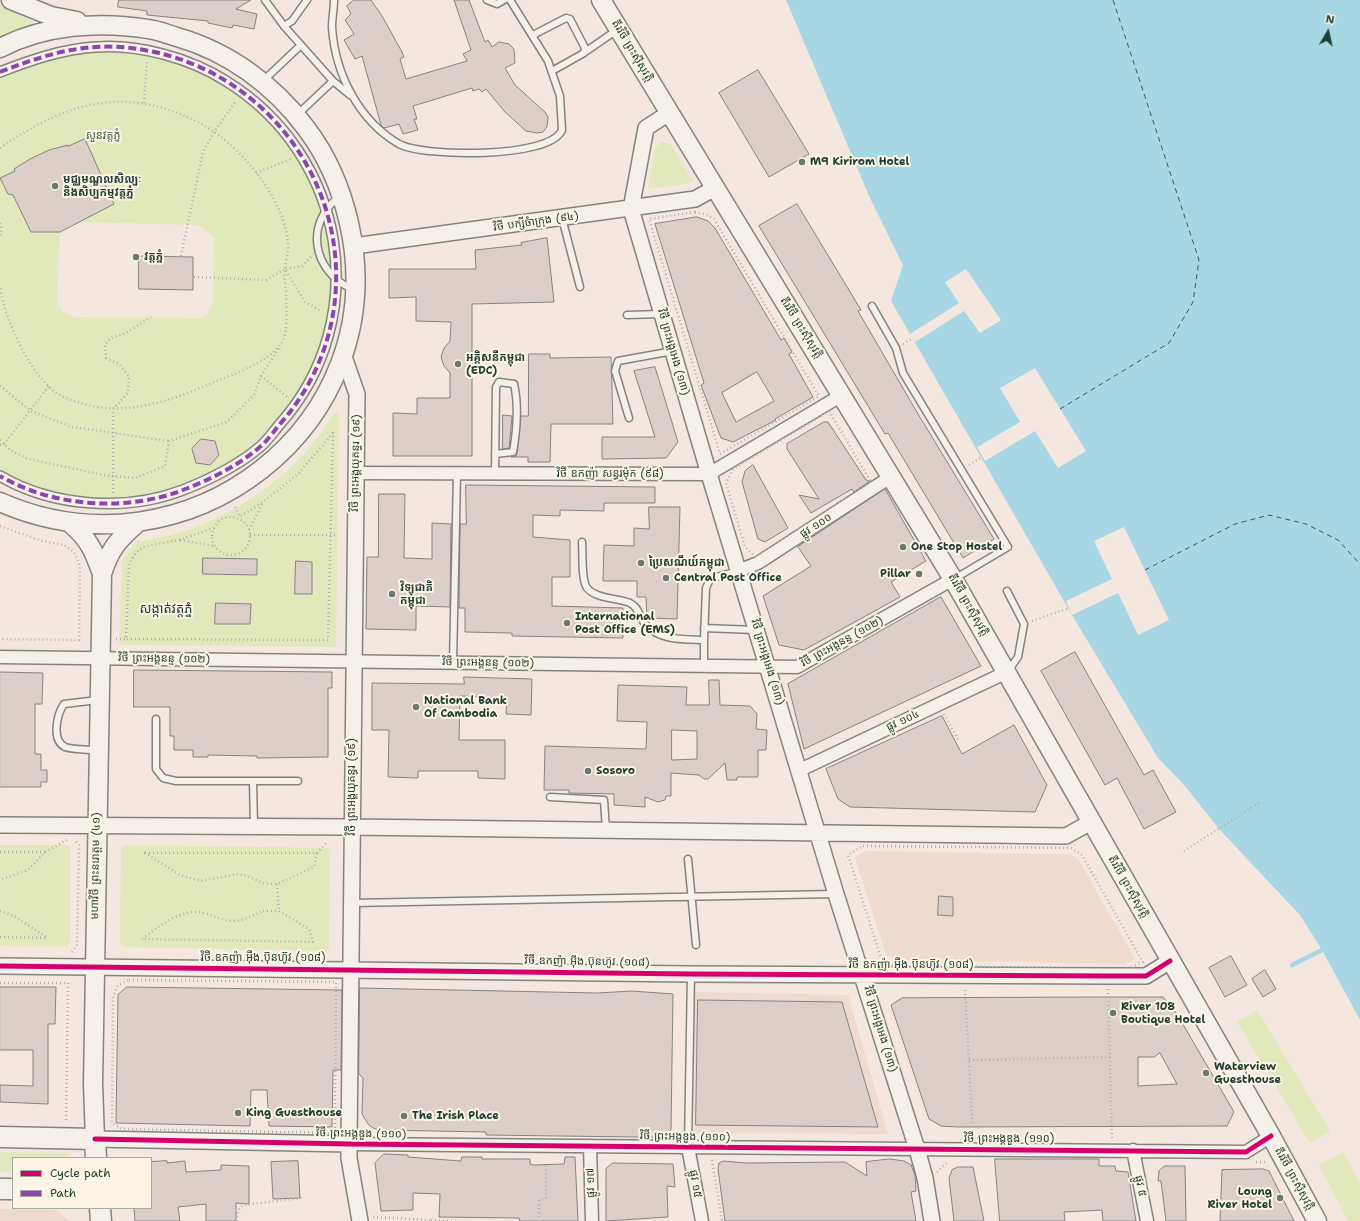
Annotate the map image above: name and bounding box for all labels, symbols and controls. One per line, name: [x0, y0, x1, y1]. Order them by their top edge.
north arrow: [1308, 12, 1348, 52]
text: N: [1324, 12, 1335, 28]
street label: តីរវិថី ព្រះស៊ីសុវត្តិ: [608, 18, 656, 84]
park label: សួនវត្ដភ្នំ: [86, 129, 120, 143]
place label: M9 Kirirom Hotel: [810, 155, 909, 169]
marker: M9 Kirirom Hotel: [797, 157, 807, 167]
place label: មជ្ឈមណ្ឌលសិល្បៈ និងសិប្បកម្មវត្តភ្នំ: [63, 173, 141, 199]
marker: មជ្ឈមណ្ឌលសិល្បៈ និងសិប្បកម្មវត្តភ្នំ: [50, 181, 60, 191]
street label: វិថី បក្សីចំាក្រុង (៩៤): [493, 209, 579, 235]
place label: វត្ដភ្នំ: [144, 250, 163, 264]
marker: វត្ដភ្នំ: [131, 252, 141, 262]
street label: តីរវិថី ព្រះស៊ីសុវត្តិ: [777, 295, 825, 361]
street label: វិថី ព្រះអង្គអេង (១៣): [654, 307, 692, 397]
place label: អគ្គិសនីកម្ពុជា (EDC): [466, 351, 525, 377]
marker: អគ្គិសនីកម្ពុជា (EDC): [453, 359, 463, 369]
street label: វិថី ព្រះអង្គយុគន្ធរ (១៩): [349, 414, 363, 512]
street label: វិថី ឧកញ៉ា សន្ធរម៉ុក (៩៨): [556, 467, 664, 481]
street label: ផ្លូវ ១០០: [798, 511, 834, 541]
place label: One Stop Hostel: [911, 540, 1002, 554]
marker: One Stop Hostel: [898, 542, 908, 552]
place label: ប្រៃសណីយ៍កម្ពុជា: [649, 556, 725, 570]
marker: ប្រៃសណីយ៍កម្ពុជា: [636, 558, 646, 568]
place label: Pillar: [880, 567, 911, 581]
marker: Pillar: [914, 569, 924, 579]
place label: Central Post Office: [674, 571, 782, 585]
street label: តីរវិថី ព្រះស៊ីសុវត្តិ: [945, 571, 991, 639]
marker: Central Post Office: [661, 573, 671, 583]
place label: វិទ្យុជាតិ កម្ពុជា: [400, 581, 433, 607]
marker: វិទ្យុជាតិ កម្ពុជា: [387, 589, 397, 599]
district label: សង្កាត់វត្តភ្នំ: [139, 602, 193, 618]
place label: International Post Office (EMS): [575, 610, 675, 636]
street label: វិថី ព្រះអង្គនន្ទ (១០២): [799, 614, 885, 670]
street label: វិថី ព្រះអង្គអេង (១៣): [748, 617, 786, 707]
marker: International Post Office (EMS): [562, 618, 572, 628]
street label: វិថី ព្រះអង្គនន្ទ (១០២): [118, 652, 210, 666]
street label: វិថី ព្រះអង្គនន្ទ (១០២): [442, 656, 534, 670]
place label: National Bank Of Cambodia: [424, 694, 507, 720]
marker: National Bank Of Cambodia: [411, 702, 421, 712]
street label: ផ្លូវ ១០៤: [884, 708, 922, 734]
street label: វិថី ព្រះអង្គយុគន្ធរ (១៩): [345, 738, 359, 836]
place label: Sosoro: [596, 764, 635, 778]
marker: Sosoro: [583, 766, 593, 776]
street label: មហាវិថី ព្រះនរោត្តម (៤១): [88, 812, 104, 920]
street label: តីរវិថី ព្រះស៊ីសុវត្តិ: [1105, 853, 1151, 921]
street label: វិថី ឧកញ៉ា អ៊ីង ប៊ុនហ៊ូវ (១០៨): [200, 951, 326, 965]
street label: វិថី ឧកញ៉ា អ៊ីង ប៊ុនហ៊ូវ (១០៨): [524, 954, 650, 970]
street label: វិថី ឧកញ៉ា អ៊ីង ប៊ុនហ៊ូវ (១០៨): [848, 958, 974, 972]
street label: វិថី ព្រះអង្គអេង (១៣): [861, 984, 899, 1074]
place label: River 108 Boutique Hotel: [1121, 1000, 1205, 1026]
marker: River 108 Boutique Hotel: [1108, 1008, 1118, 1018]
place label: Waterview Guesthouse: [1214, 1060, 1281, 1086]
marker: Waterview Guesthouse: [1201, 1068, 1211, 1078]
place label: King Guesthouse: [246, 1106, 342, 1120]
marker: King Guesthouse: [233, 1108, 243, 1118]
place label: The Irish Place: [412, 1109, 499, 1123]
marker: The Irish Place: [399, 1111, 409, 1121]
street label: វិថី ព្រះអង្គឌួង (១១០): [316, 1127, 406, 1141]
street label: វិថី ព្រះអង្គឌួង (១១០): [640, 1130, 730, 1144]
street label: វិថី ព្រះអង្គឌួង (១១០): [964, 1132, 1054, 1146]
street label: តីរវិថី ព្រះស៊ីសុវត្តិ: [1271, 1145, 1317, 1213]
legend: [12, 1157, 152, 1209]
text: Cycle path: [50, 1165, 111, 1181]
street label: ផ្លូវ ១៧: [584, 1168, 598, 1198]
street label: ផ្លូវ ១៥: [686, 1169, 704, 1199]
street label: ផ្លូវ ៥: [1131, 1174, 1149, 1198]
text: Path: [50, 1185, 76, 1201]
place label: Loung River Hotel: [1207, 1185, 1272, 1211]
marker: Loung River Hotel: [1275, 1193, 1285, 1203]

